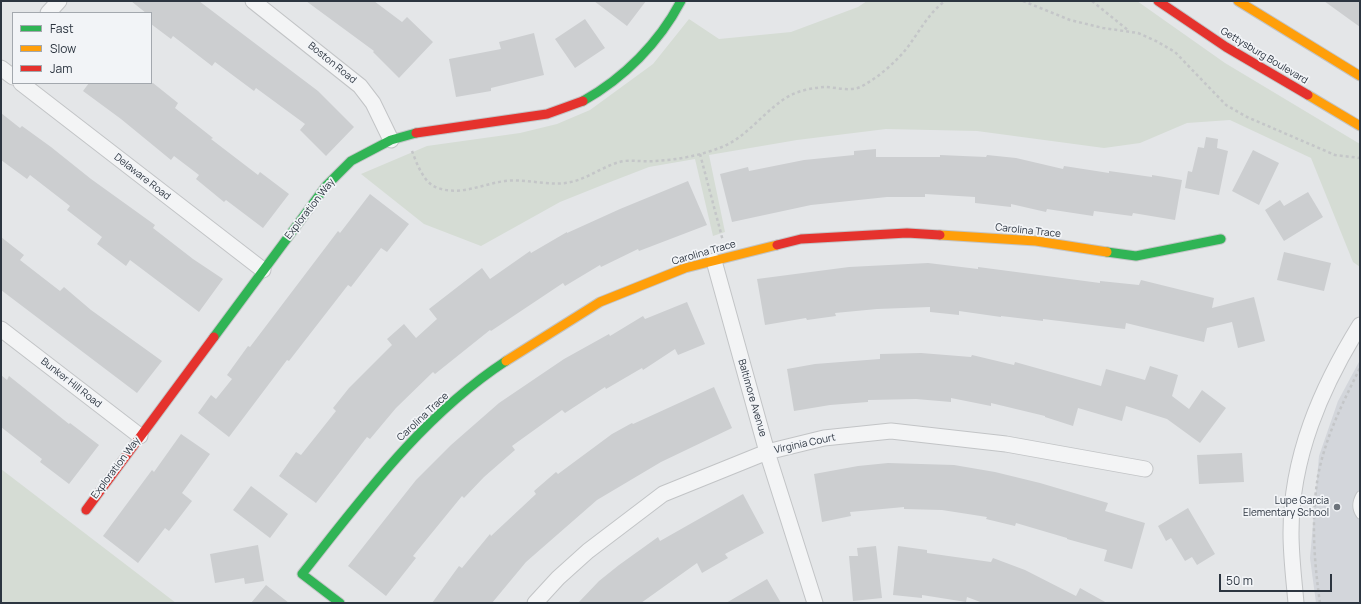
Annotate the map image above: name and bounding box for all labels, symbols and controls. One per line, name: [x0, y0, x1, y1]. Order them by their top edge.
legend: [12, 12, 152, 84]
text: Fast: [50, 20, 74, 37]
street label: Gettysburg Boulevard: [1218, 25, 1310, 87]
text: Slow: [50, 40, 76, 57]
street label: Boston Road: [305, 40, 359, 86]
text: Jam: [50, 60, 72, 77]
street label: Delaware Road: [111, 151, 173, 203]
street label: Exploration Way: [283, 176, 337, 242]
street label: Carolina Trace: [995, 222, 1061, 240]
street label: Carolina Trace: [671, 238, 737, 268]
street label: Bunker Hill Road: [38, 356, 104, 410]
street label: Baltimore Avenue: [735, 358, 769, 438]
street label: Carolina Trace: [395, 390, 451, 444]
street label: Virginia Court: [773, 432, 837, 456]
street label: Exploration Way: [89, 435, 143, 501]
place label: Lupe Garcia Elementary School: [1243, 495, 1329, 518]
marker: Lupe Garcia Elementary School: [1332, 502, 1342, 512]
scale bar: [1221, 566, 1334, 592]
text: 50 m: [1226, 572, 1253, 589]

